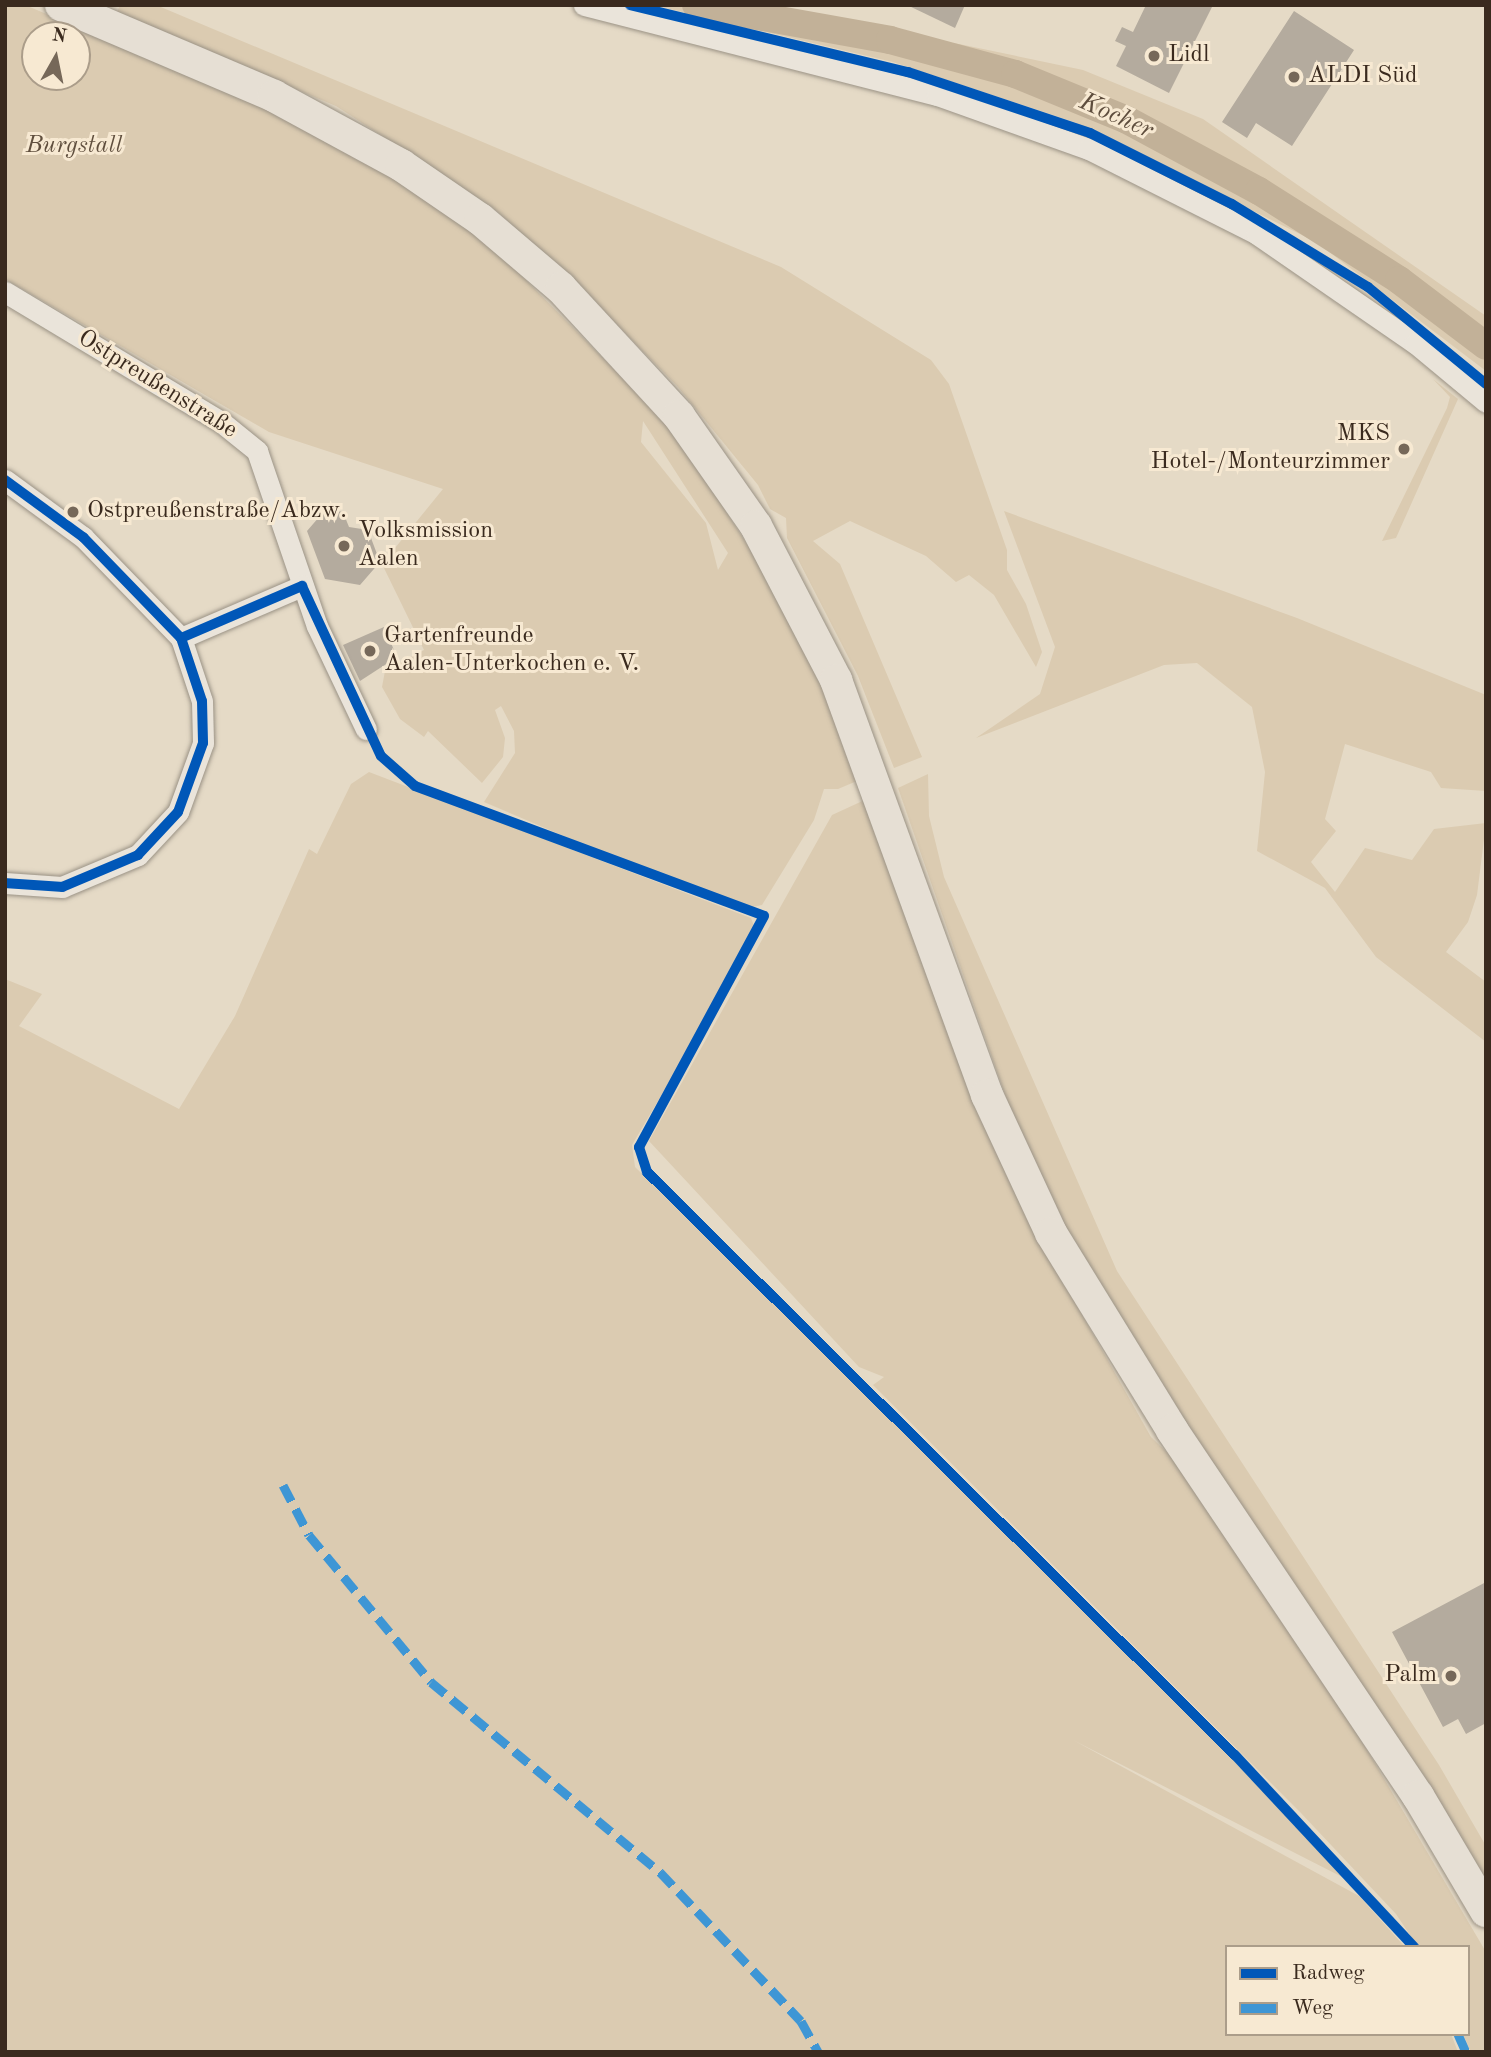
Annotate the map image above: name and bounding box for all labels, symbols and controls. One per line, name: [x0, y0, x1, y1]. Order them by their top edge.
north arrow: [21, 21, 91, 91]
text: N: [50, 26, 68, 47]
place label: Lidl: [1168, 42, 1210, 70]
marker: Lidl: [1146, 48, 1162, 64]
place label: ALDI Süd: [1308, 63, 1418, 91]
marker: ALDI Süd: [1286, 69, 1302, 85]
water label: Kocher: [1074, 87, 1158, 147]
park label: Burgstall: [26, 133, 122, 161]
street label: Ostpreußenstraße: [72, 324, 242, 446]
place label: MKS Hotel-/Monteurzimmer: [1150, 421, 1390, 477]
marker: MKS Hotel-/Monteurzimmer: [1396, 441, 1412, 457]
place label: Ostpreußenstraße/Abzw.: [87, 498, 347, 526]
marker: Ostpreußenstraße/Abzw.: [65, 504, 81, 520]
place label: Volksmission Aalen: [358, 518, 493, 574]
marker: Volksmission Aalen: [336, 538, 352, 554]
place label: Gartenfreunde Aalen-Unterkochen e. V.: [384, 623, 639, 679]
marker: Gartenfreunde Aalen-Unterkochen e. V.: [362, 643, 378, 659]
place label: Palm: [1384, 1662, 1437, 1690]
marker: Palm: [1443, 1668, 1459, 1684]
legend: [1225, 1945, 1470, 2036]
text: Radweg: [1292, 1963, 1365, 1984]
text: Weg: [1292, 1998, 1333, 2019]

